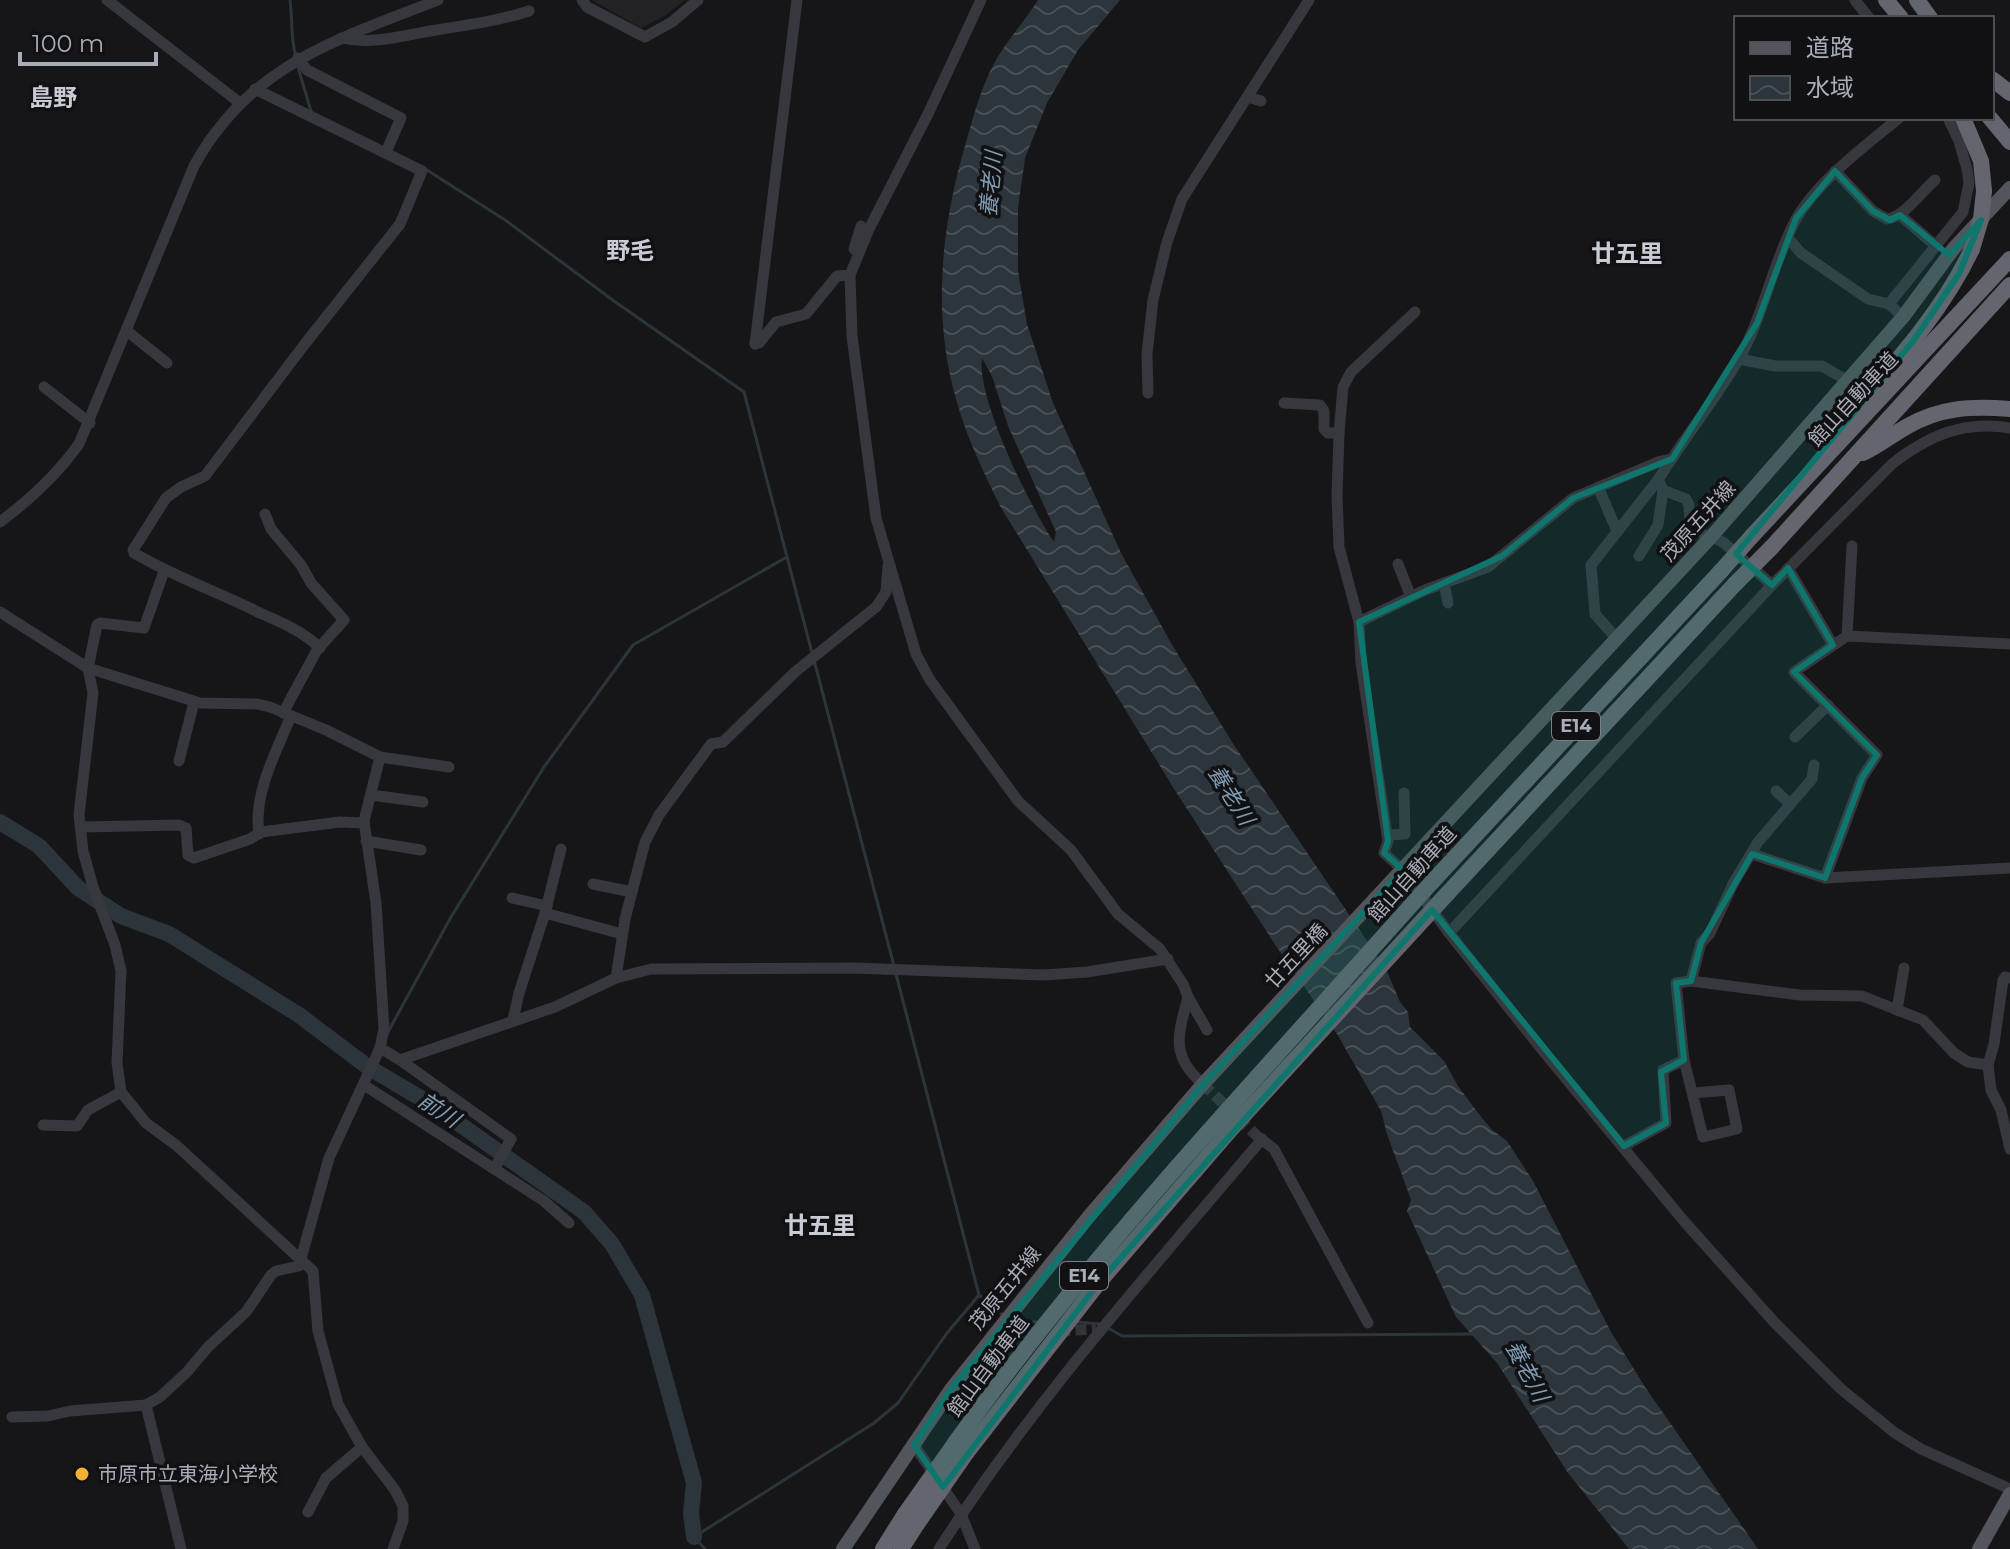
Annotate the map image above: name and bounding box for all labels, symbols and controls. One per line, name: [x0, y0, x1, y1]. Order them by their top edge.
scale bar: [20, 16, 156, 66]
legend: [1734, 16, 1994, 120]
text: 100 m: [32, 29, 104, 58]
text: 道路: [1806, 33, 1854, 62]
text: 水域: [1806, 73, 1854, 102]
district label: 島野: [29, 83, 77, 112]
water label: 養老川: [975, 148, 1007, 218]
district label: 野毛: [606, 236, 654, 265]
district label: 廿五里: [1591, 239, 1663, 268]
street label: 館山自動車道: [1803, 347, 1903, 451]
street label: 茂原五井線: [1656, 476, 1740, 566]
road number: E14: [1552, 712, 1600, 740]
water label: 養老川: [1202, 760, 1261, 832]
street label: 館山自動車道: [1363, 821, 1461, 927]
street label: 廿五里橋: [1260, 919, 1332, 993]
water label: 前川: [413, 1087, 466, 1134]
district label: 廿五里: [784, 1211, 856, 1240]
street label: 茂原五井線: [964, 1242, 1046, 1334]
road number: E14: [1060, 1262, 1108, 1290]
street label: 館山自動車道: [942, 1311, 1034, 1421]
water label: 養老川: [1500, 1336, 1555, 1408]
place label: 市原市立東海小学校: [98, 1462, 278, 1486]
marker: 市原市立東海小学校: [73, 1465, 91, 1483]

